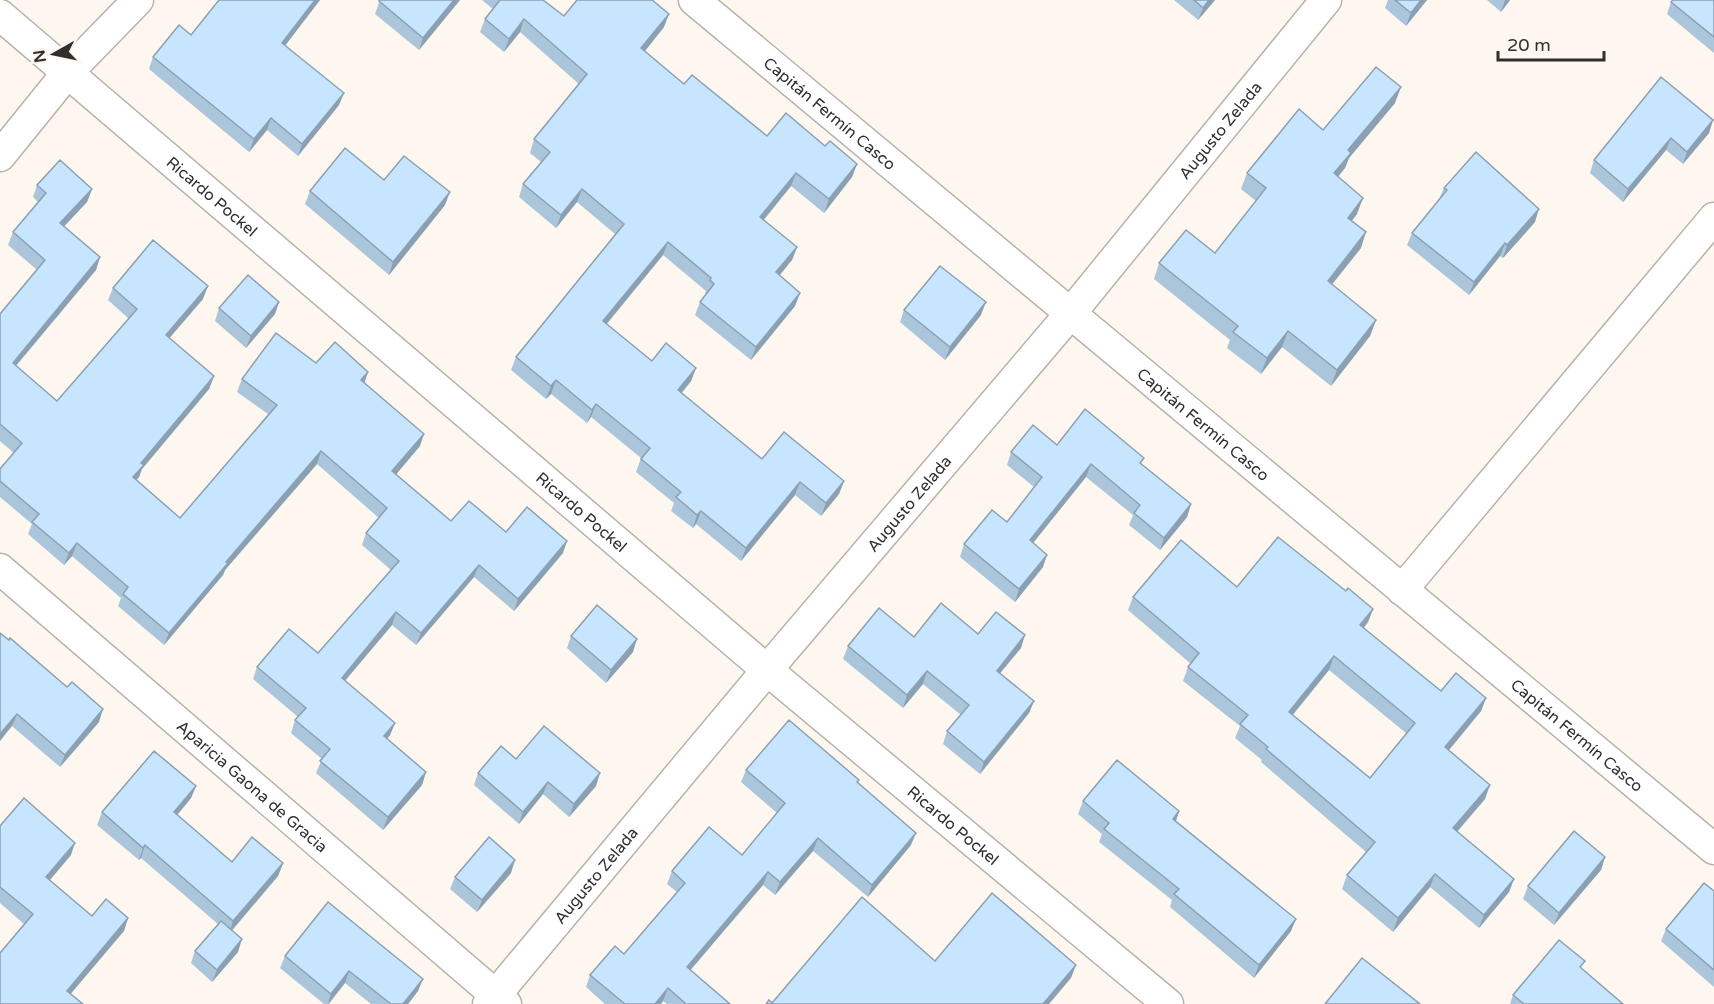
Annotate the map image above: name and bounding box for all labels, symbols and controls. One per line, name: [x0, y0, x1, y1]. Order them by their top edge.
north arrow: [24, 24, 84, 84]
scale bar: [1498, 24, 1604, 62]
text: 20 m: [1507, 34, 1551, 56]
text: N: [29, 48, 51, 64]
street label: Capitán Fermín Casco: [759, 53, 900, 175]
street label: Augusto Zelada: [1175, 78, 1266, 184]
street label: Ricardo Pockel: [162, 153, 261, 241]
street label: Capitán Fermín Casco: [1133, 364, 1273, 486]
street label: Augusto Zelada: [863, 452, 956, 556]
street label: Ricardo Pockel: [532, 468, 631, 557]
street label: Capitán Fermín Casco: [1506, 675, 1647, 797]
street label: Aparicia Gaona de Gracia: [172, 716, 331, 857]
street label: Ricardo Pockel: [903, 782, 1003, 870]
street label: Augusto Zelada: [550, 823, 643, 928]

